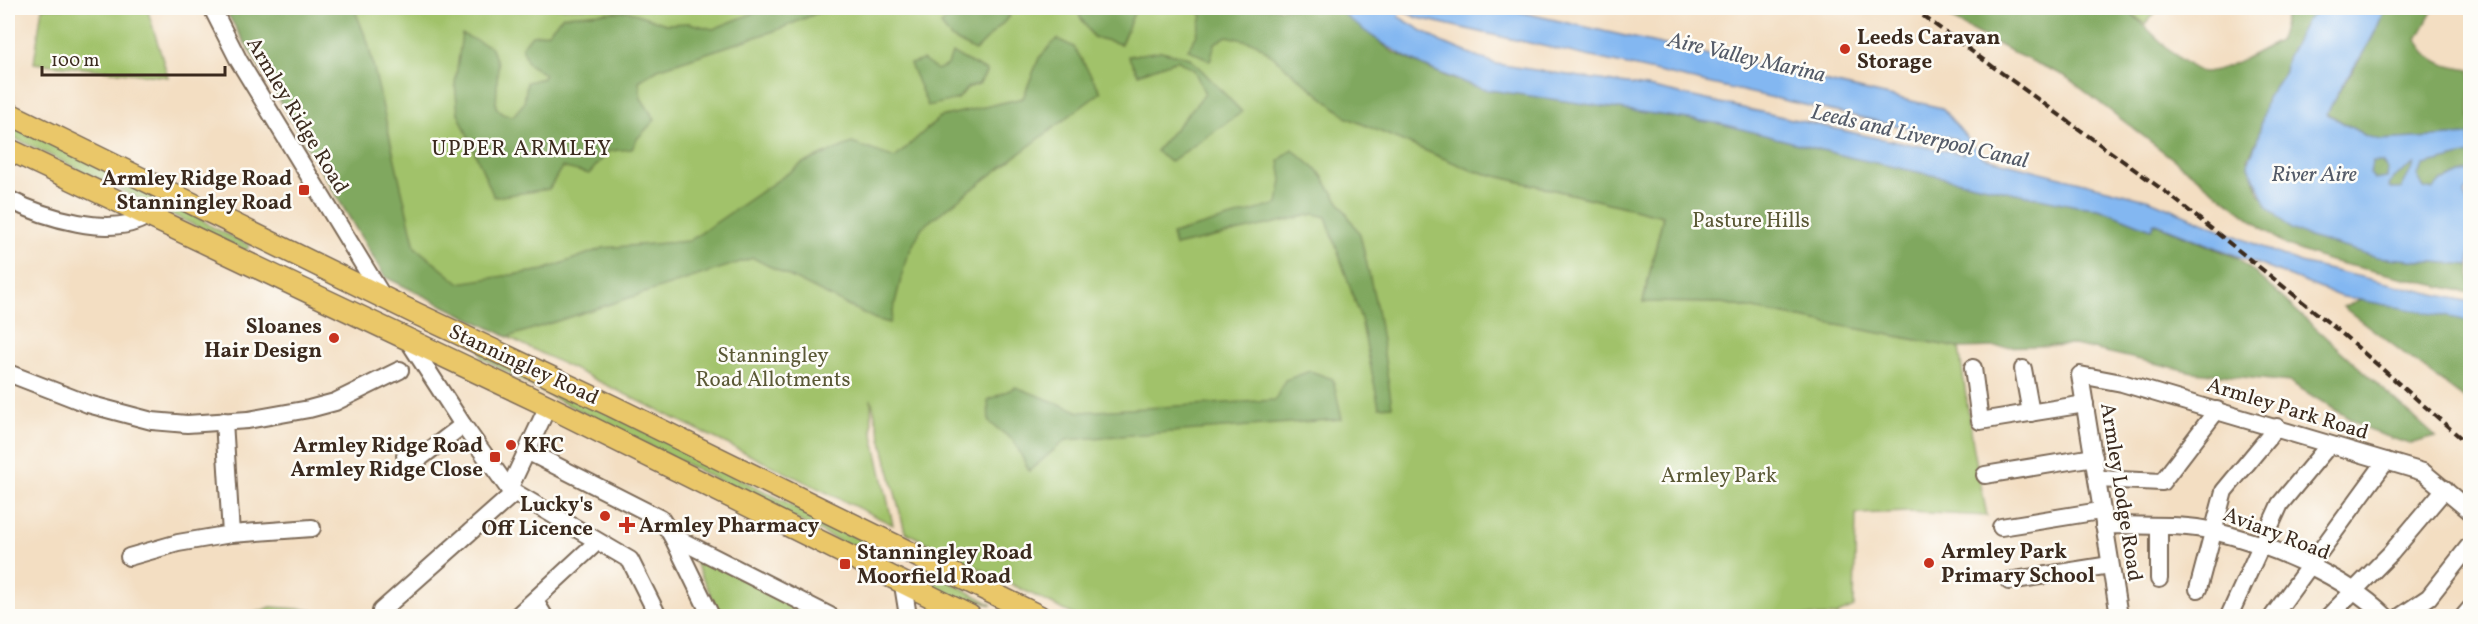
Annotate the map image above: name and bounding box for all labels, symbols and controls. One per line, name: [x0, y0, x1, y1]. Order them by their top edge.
place label: Leeds Caravan Storage: [1857, 24, 2001, 77]
water label: Aire Valley Marina: [1663, 25, 1828, 92]
street label: Armley Ridge Road: [238, 32, 355, 200]
scale bar: [42, 39, 225, 77]
marker: Leeds Caravan Storage: [1838, 42, 1852, 56]
text: 100 m: [51, 49, 100, 74]
water label: Leeds and Liverpool Canal: [1808, 97, 2032, 178]
district label: UPPER ARMLEY: [431, 134, 613, 165]
water label: River Aire: [2271, 160, 2357, 191]
place label: Armley Ridge Road Stanningley Road: [102, 165, 292, 218]
marker: Armley Ridge Road Stanningley Road: [297, 183, 311, 197]
park label: Pasture Hills: [1692, 207, 1810, 236]
place label: Sloanes Hair Design: [204, 313, 322, 366]
street label: Stanningley Road: [444, 318, 603, 413]
marker: Sloanes Hair Design: [327, 331, 341, 345]
park label: Stanningley Road Allotments: [696, 342, 850, 395]
street label: Armley Park Road: [2203, 371, 2372, 448]
street label: Armley Lodge Road: [2092, 401, 2149, 583]
place label: Armley Ridge Road Armley Ridge Close: [290, 432, 483, 485]
place label: KFC: [523, 432, 564, 461]
marker: KFC: [504, 438, 518, 452]
marker: Armley Ridge Road Armley Ridge Close: [488, 450, 502, 464]
park label: Armley Park: [1661, 462, 1778, 491]
place label: Lucky's Off Licence: [482, 491, 593, 544]
street label: Aviary Road: [2219, 501, 2334, 568]
marker: Lucky's Off Licence: [598, 509, 612, 523]
place label: Armley Pharmacy: [639, 512, 820, 541]
marker: Armley Pharmacy: [620, 518, 634, 532]
place label: Armley Park Primary School: [1941, 538, 2095, 591]
place label: Stanningley Road Moorfield Road: [857, 539, 1033, 592]
marker: Armley Park Primary School: [1922, 556, 1936, 570]
marker: Stanningley Road Moorfield Road: [838, 557, 852, 571]

